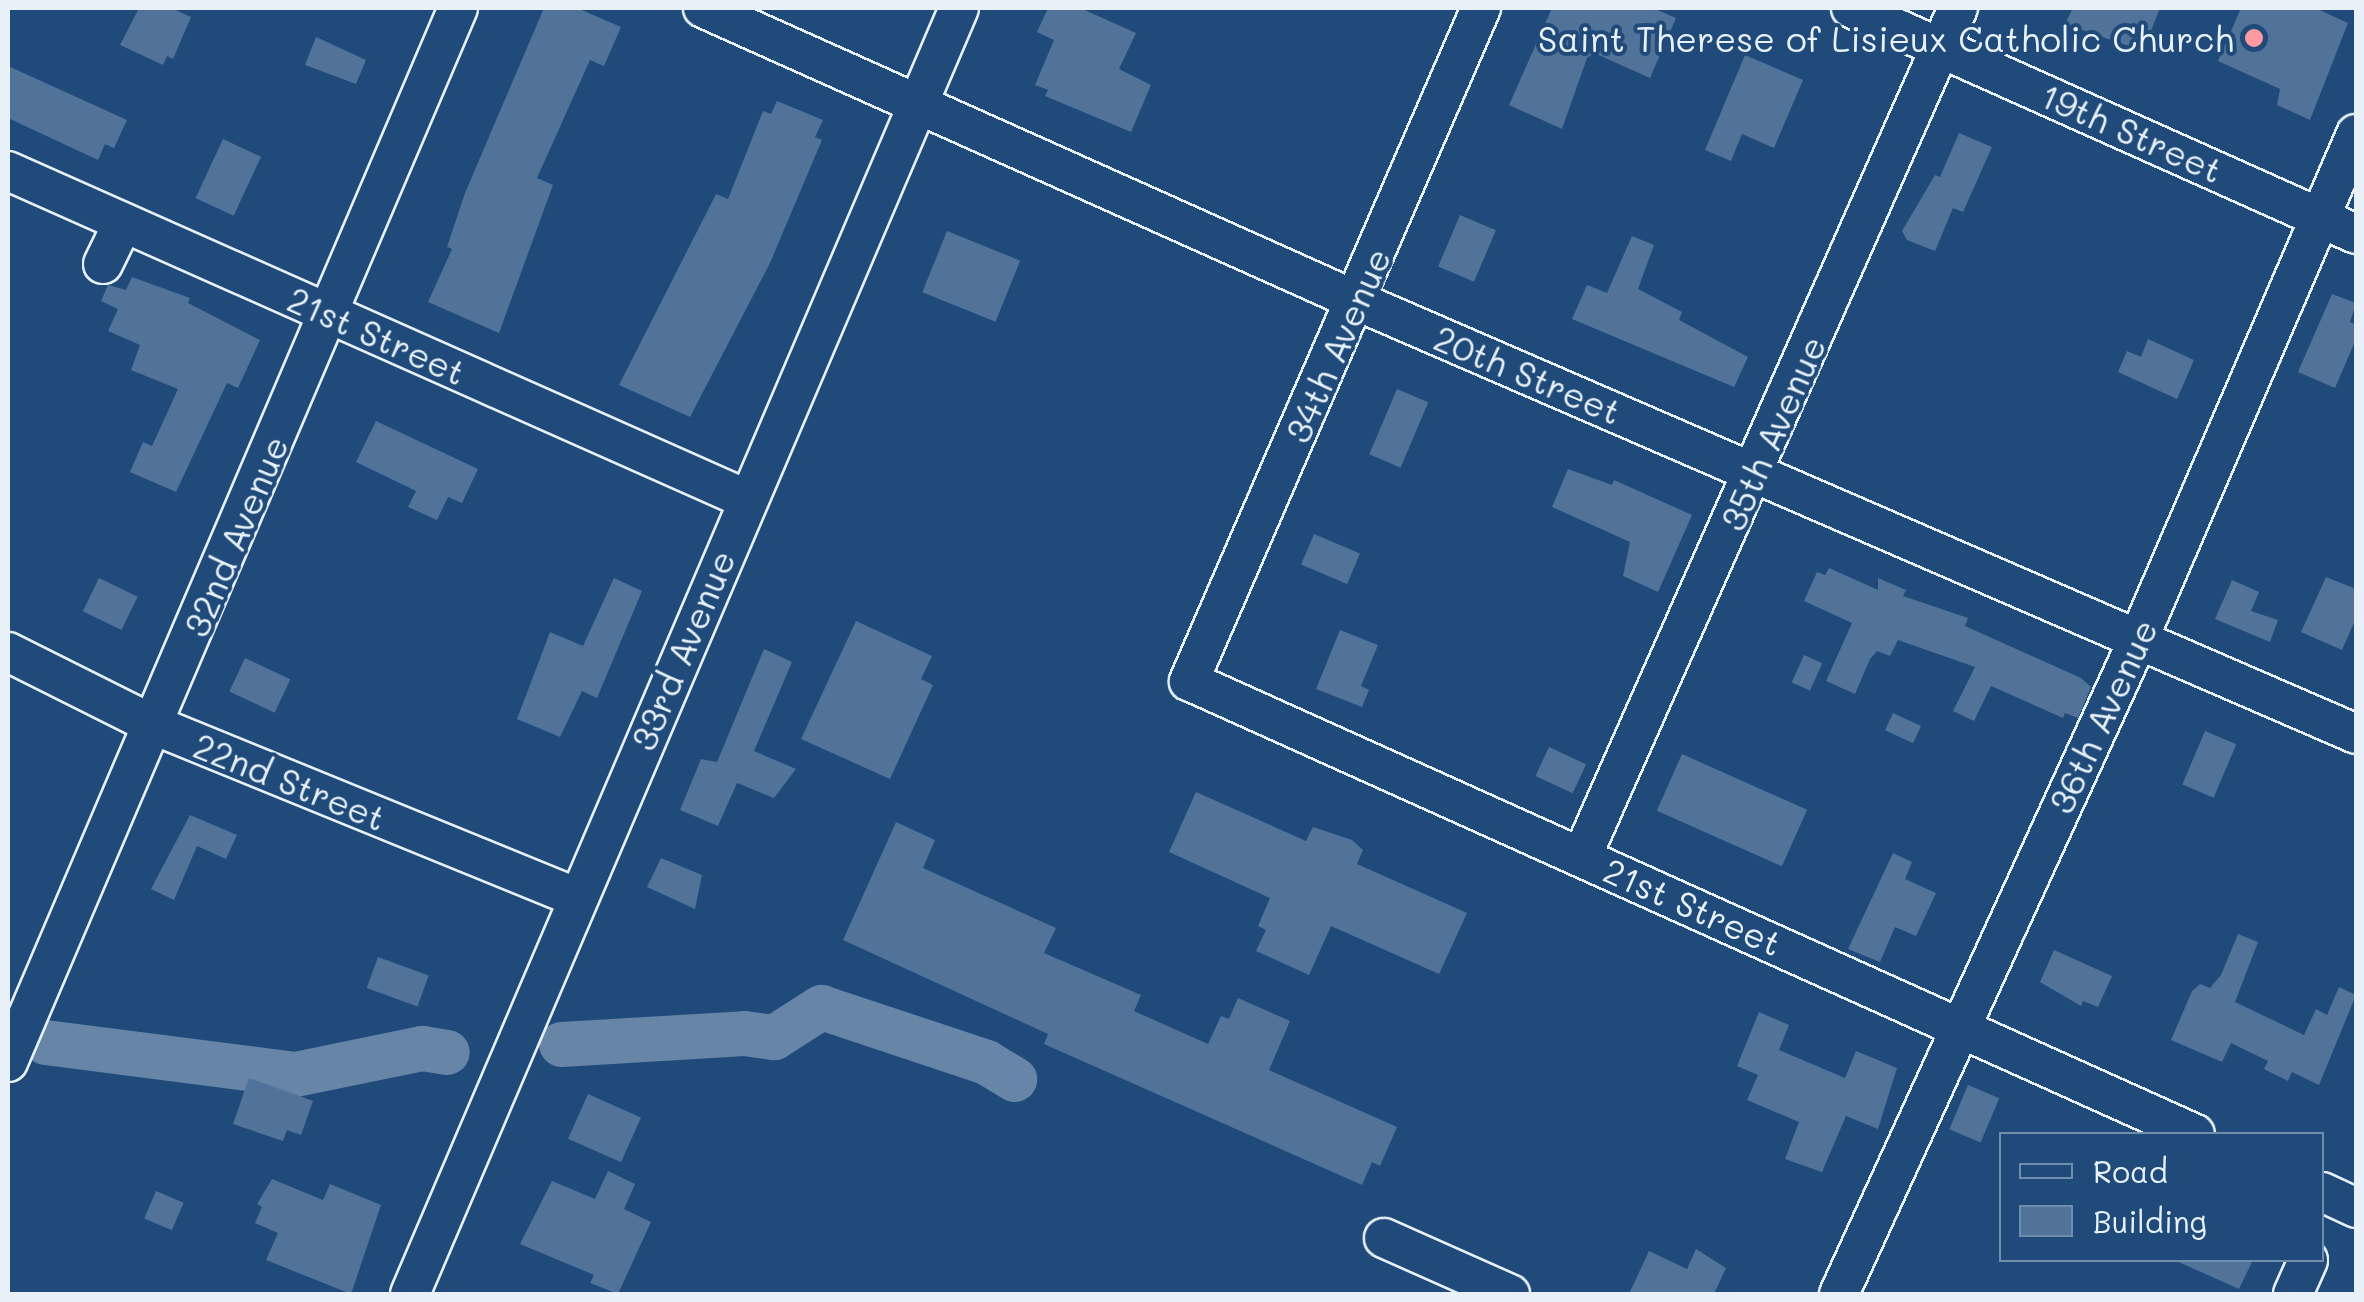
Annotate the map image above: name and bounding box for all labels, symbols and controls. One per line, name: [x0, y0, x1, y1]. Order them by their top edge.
place label: Saint Therese of Lisieux Catholic Church: [1538, 17, 2234, 59]
marker: Saint Therese of Lisieux Catholic Church: [2243, 27, 2265, 49]
street label: 19th Street: [2035, 73, 2229, 191]
street label: 34th Avenue: [1275, 241, 1399, 449]
street label: 21st Street: [282, 277, 472, 393]
street label: 20th Street: [1428, 316, 1628, 432]
street label: 35th Avenue: [1710, 329, 1834, 537]
street label: 32nd Avenue: [174, 429, 296, 643]
street label: 33rd Avenue: [621, 544, 743, 756]
street label: 36th Avenue: [2039, 612, 2165, 820]
street label: 22nd Street: [188, 723, 392, 839]
street label: 21st Street: [1598, 848, 1788, 964]
legend: [1999, 1132, 2324, 1262]
text: Road: [2093, 1151, 2168, 1191]
text: Building: [2093, 1201, 2207, 1241]

